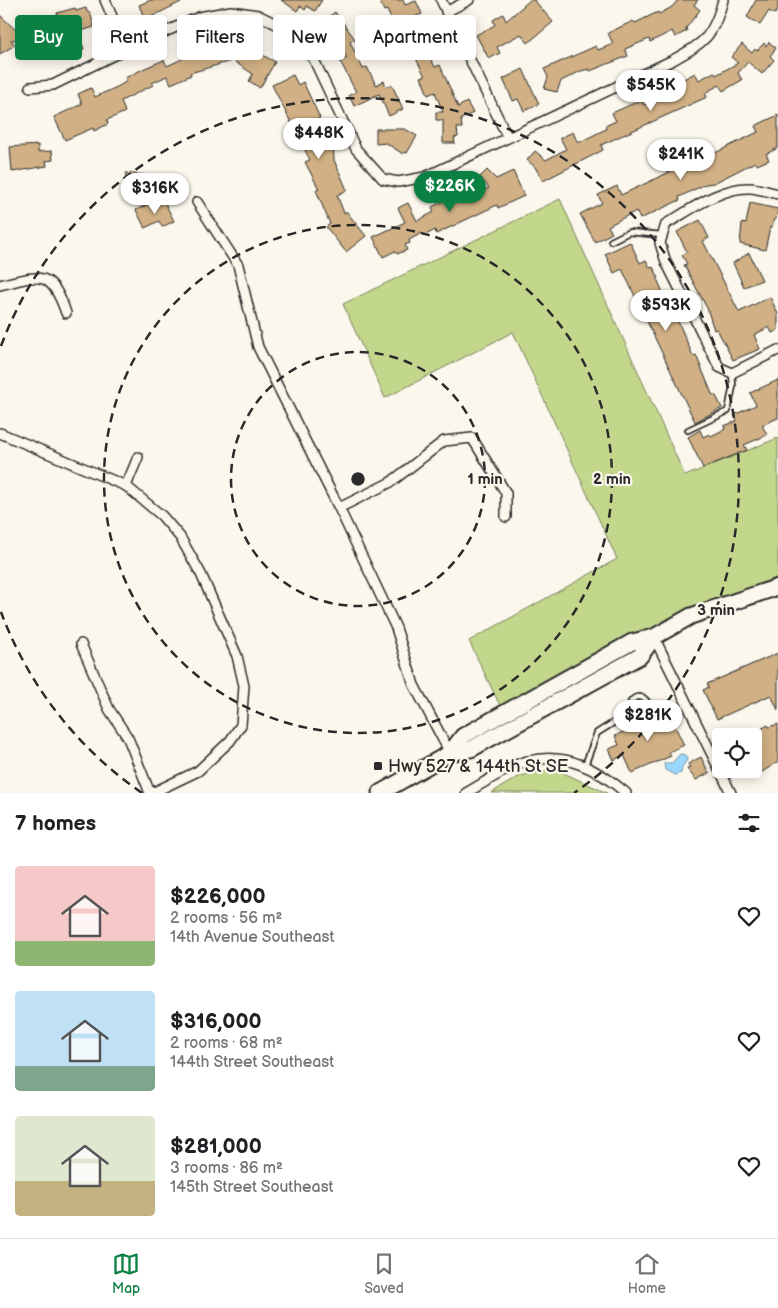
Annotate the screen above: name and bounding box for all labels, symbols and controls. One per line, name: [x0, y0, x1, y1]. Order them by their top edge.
chip: Buy: [15, 15, 82, 60]
chip: Rent: [92, 15, 167, 60]
chip: Filters: [177, 15, 263, 60]
chip: New: [273, 15, 345, 60]
chip: Apartment: [355, 15, 476, 60]
pin: $545K: [616, 70, 686, 112]
text: $545K: [626, 76, 676, 95]
pin: $448K: [284, 118, 354, 160]
text: $448K: [294, 124, 344, 143]
pin: $241K: [646, 138, 716, 181]
text: $241K: [658, 145, 704, 164]
pin: $226K: [415, 170, 485, 213]
pin: $316K: [120, 172, 190, 215]
text: $226K: [425, 177, 475, 196]
text: $316K: [131, 179, 179, 198]
pin: $593K: [631, 290, 701, 332]
text: $593K: [641, 296, 691, 315]
centre of rings: [349, 470, 367, 488]
text: 1 min: [467, 470, 503, 489]
text: 2 min: [593, 470, 631, 489]
text: 3 min: [697, 601, 735, 620]
pin: $281K: [613, 700, 683, 742]
text: $281K: [624, 706, 672, 725]
map controls: [712, 728, 762, 778]
button: locate: [712, 728, 762, 778]
place label: Hwy 527 & 144th St SE: [388, 756, 569, 777]
marker: Hwy 527 & 144th St SE: [372, 760, 384, 772]
icon: filters: [735, 809, 763, 837]
text: 7 homes: [15, 811, 96, 836]
text: $226,000: [170, 884, 266, 909]
icon: home: [55, 886, 115, 946]
icon: heart: [735, 902, 763, 930]
text: 2 rooms · 56 m²: [170, 909, 282, 928]
text: 14th Avenue Southeast: [170, 928, 334, 947]
text: $316,000: [170, 1009, 262, 1034]
icon: home: [55, 1011, 115, 1071]
icon: heart: [735, 1027, 763, 1055]
text: 2 rooms · 68 m²: [170, 1034, 283, 1053]
text: 144th Street Southeast: [170, 1053, 334, 1072]
text: $281,000: [170, 1134, 262, 1159]
icon: home: [55, 1136, 115, 1196]
icon: heart: [735, 1152, 763, 1180]
text: 3 rooms · 86 m²: [170, 1159, 283, 1178]
text: 145th Street Southeast: [170, 1178, 333, 1197]
tab: Map: [112, 1250, 140, 1297]
tab: Saved: [364, 1250, 404, 1297]
tab: Home: [628, 1250, 666, 1297]

